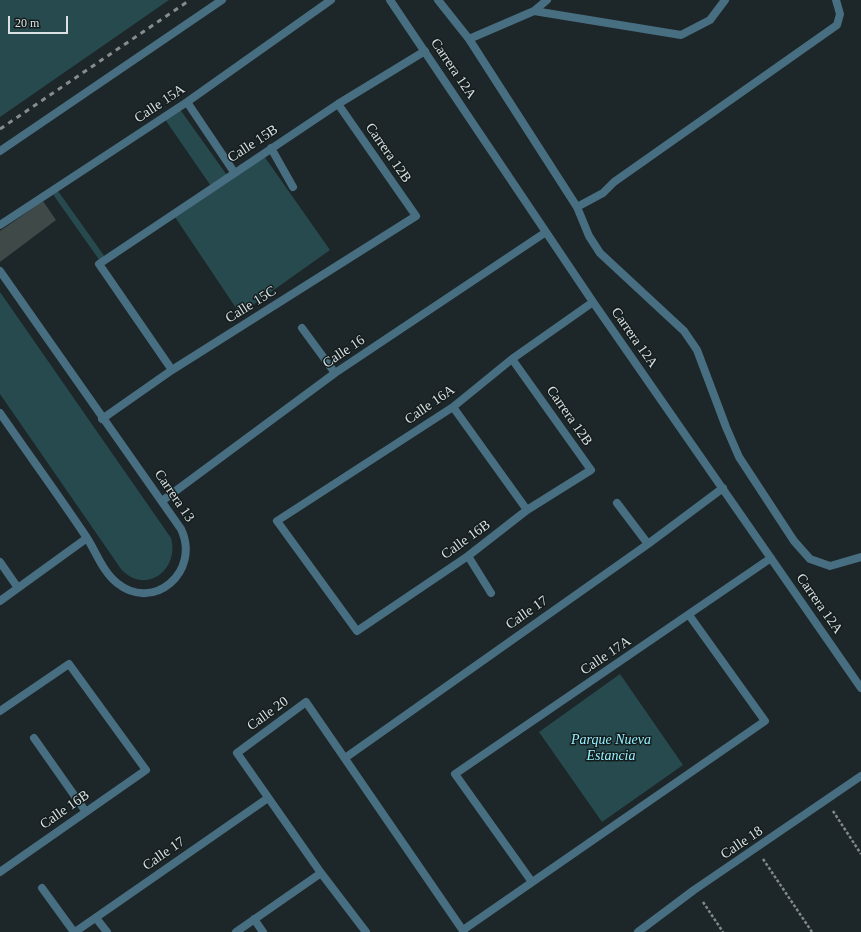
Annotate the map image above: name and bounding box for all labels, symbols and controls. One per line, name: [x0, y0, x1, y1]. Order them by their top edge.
scale bar: [10, 8, 70, 34]
text: 20 m: [15, 16, 39, 30]
street label: Carrera 12A: [427, 35, 479, 103]
street label: Calle 15A: [132, 81, 188, 127]
street label: Carrera 12B: [361, 120, 415, 186]
street label: Calle 15B: [225, 122, 281, 166]
street label: Calle 15C: [223, 283, 279, 327]
street label: Carrera 12A: [607, 305, 661, 371]
street label: Calle 16: [320, 332, 368, 372]
street label: Calle 16A: [402, 382, 458, 428]
street label: Carrera 12B: [542, 383, 596, 449]
street label: Carrera 13: [150, 467, 198, 525]
street label: Calle 16B: [438, 517, 494, 563]
street label: Carrera 12A: [792, 571, 846, 637]
street label: Calle 17: [503, 593, 551, 633]
street label: Calle 17A: [578, 633, 634, 679]
street label: Calle 20: [244, 693, 292, 735]
park label: Parque Nueva Estancia: [571, 732, 651, 764]
street label: Calle 16B: [37, 787, 93, 833]
street label: Calle 18: [718, 823, 766, 863]
street label: Calle 17: [140, 834, 188, 874]

